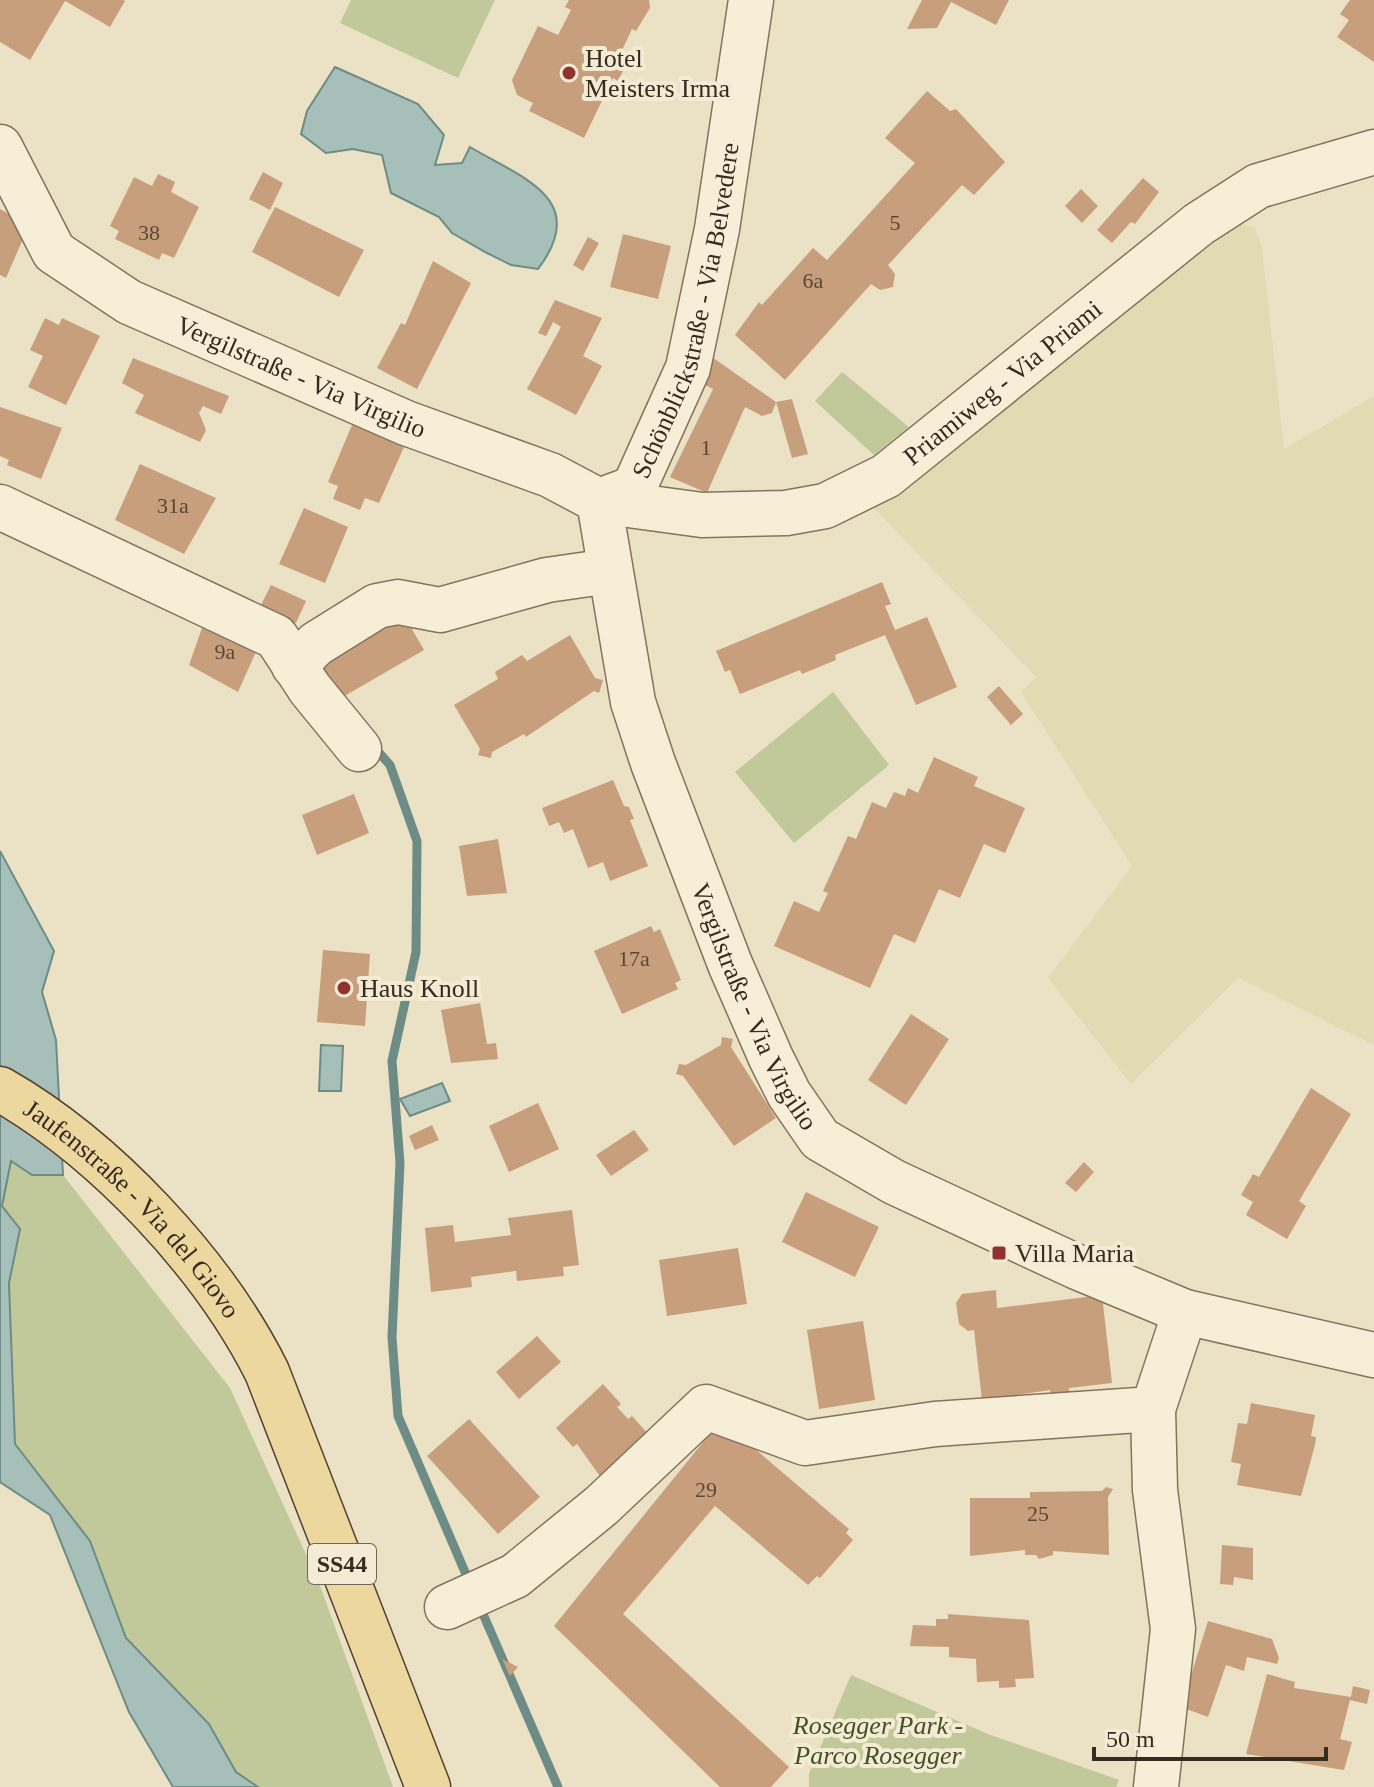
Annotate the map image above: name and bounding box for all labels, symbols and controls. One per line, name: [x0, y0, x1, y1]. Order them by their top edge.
place label: Hotel Meisters Irma: [585, 44, 731, 103]
marker: Hotel Meisters Irma: [560, 64, 578, 82]
street label: Schönblickstraße - Via Belvedere: [626, 141, 744, 483]
house number: 5: [890, 210, 901, 235]
house number: 38: [138, 220, 160, 245]
house number: 6a: [803, 268, 824, 293]
street label: Priamiweg - Via Priami: [898, 294, 1107, 471]
street label: Vergilstraße - Via Virgilio: [172, 310, 430, 443]
house number: 1: [701, 435, 712, 460]
house number: 31a: [157, 493, 189, 518]
house number: 9a: [215, 639, 236, 664]
street label: Vergilstraße - Via Virgilio: [686, 879, 824, 1135]
house number: 17a: [618, 946, 650, 971]
place label: Haus Knoll: [360, 974, 479, 1003]
marker: Haus Knoll: [335, 979, 353, 997]
street label: Jaufenstraße - Via del Giovo: [19, 1093, 246, 1323]
place label: Villa Maria: [1015, 1239, 1134, 1268]
marker: Villa Maria: [990, 1244, 1008, 1262]
house number: 29: [695, 1477, 717, 1502]
house number: 25: [1027, 1501, 1049, 1526]
road number: SS44: [308, 1544, 376, 1584]
park label: Rosegger Park - Parco Rosegger: [792, 1711, 963, 1770]
scale bar: [1094, 1711, 1326, 1761]
text: 50 m: [1106, 1726, 1155, 1752]

